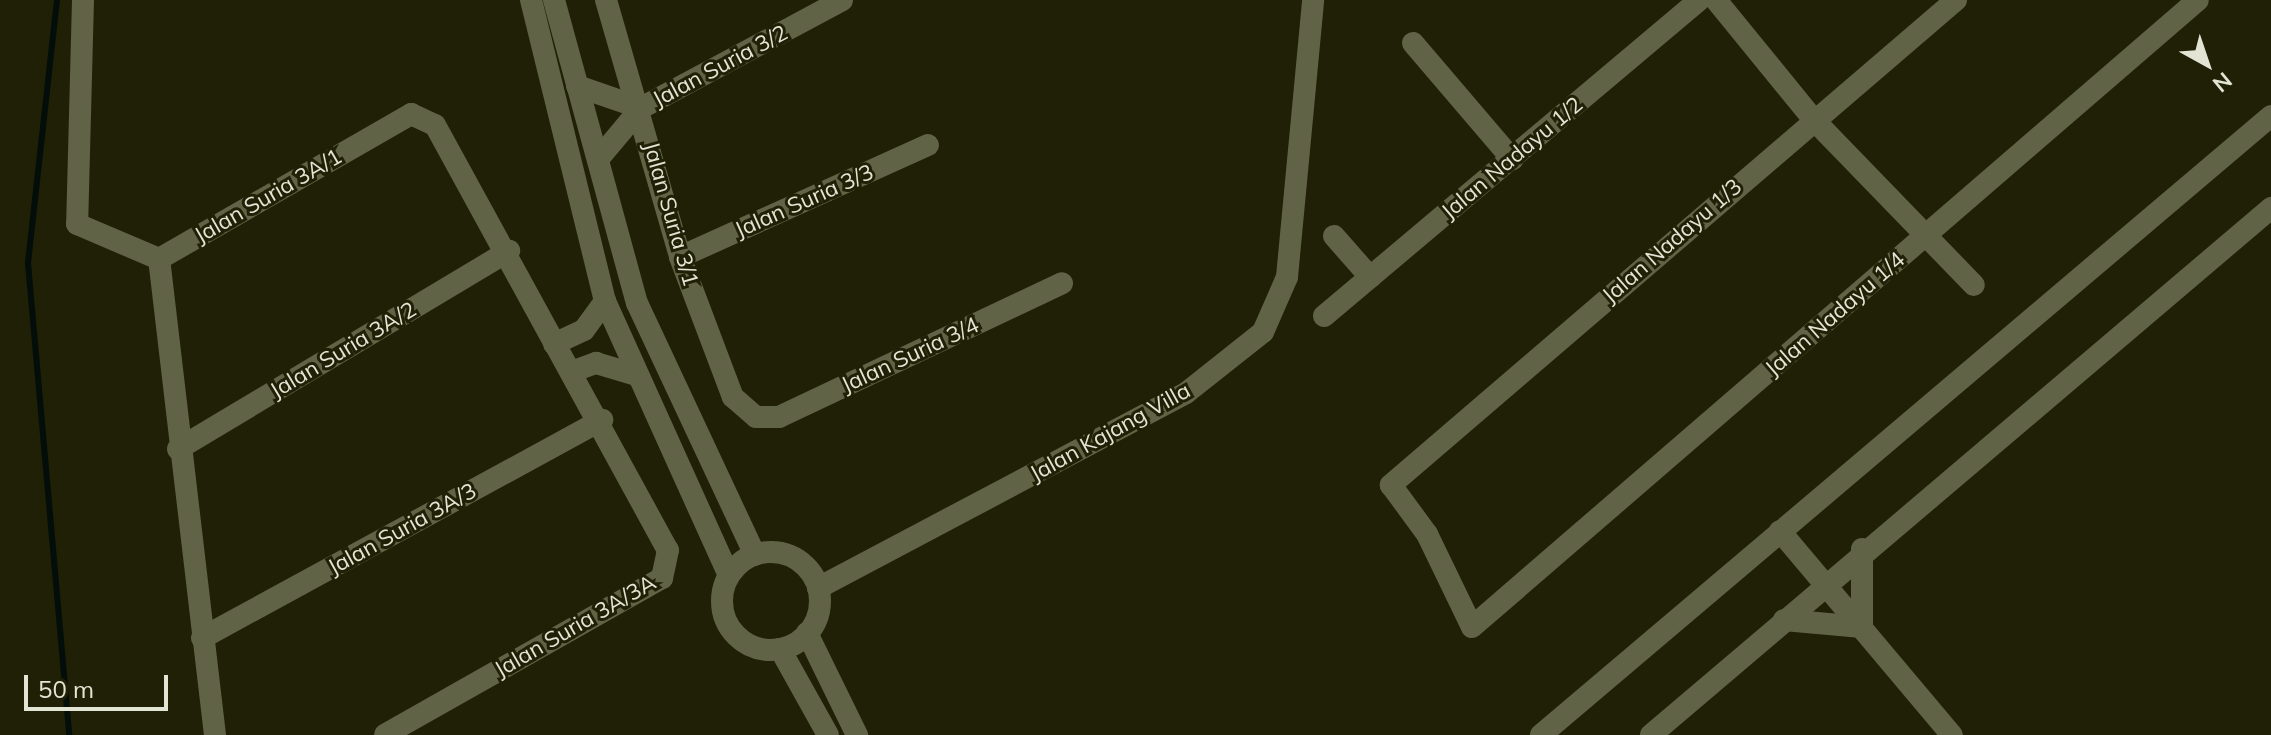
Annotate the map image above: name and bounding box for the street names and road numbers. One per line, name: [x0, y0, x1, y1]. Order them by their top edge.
street label: Jalan Suria 3/2: [648, 19, 792, 113]
street label: Jalan Nadayu 1/2: [1436, 91, 1588, 225]
street label: Jalan Suria 3/1: [638, 139, 704, 289]
street label: Jalan Suria 3A/1: [190, 143, 346, 249]
street label: Jalan Suria 3/3: [731, 159, 877, 243]
street label: Jalan Nadayu 1/3: [1597, 173, 1747, 309]
street label: Jalan Nadayu 1/4: [1760, 246, 1910, 382]
street label: Jalan Suria 3A/2: [265, 296, 421, 404]
street label: Jalan Suria 3/4: [837, 312, 983, 398]
street label: Jalan Kajang Villa: [1025, 377, 1195, 487]
street label: Jalan Suria 3A/3: [323, 477, 481, 581]
street label: Jalan Suria 3A/3A: [490, 569, 660, 683]

